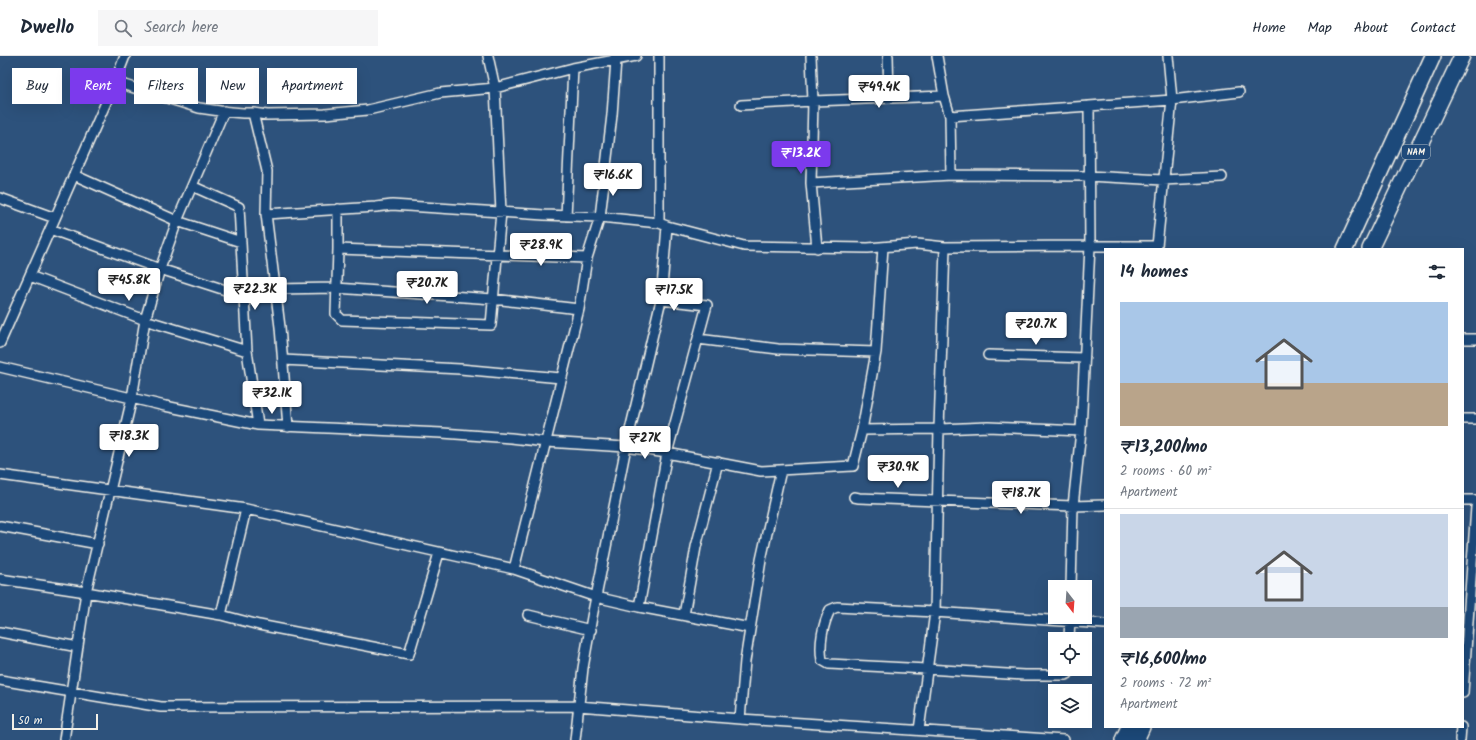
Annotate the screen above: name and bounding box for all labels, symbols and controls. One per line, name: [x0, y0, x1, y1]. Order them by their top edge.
search box: [98, 10, 378, 46]
text: Dwello: [20, 13, 74, 43]
text: Search here: [144, 16, 218, 40]
icon: search: [112, 17, 134, 39]
text: Home: [1252, 17, 1286, 39]
text: Map: [1308, 17, 1332, 39]
text: About: [1354, 17, 1388, 39]
text: Contact: [1410, 17, 1456, 39]
chip: Buy: [12, 68, 62, 104]
chip: Rent: [70, 68, 126, 104]
chip: Filters: [134, 68, 198, 104]
chip: New: [206, 68, 259, 104]
chip: Apartment: [267, 68, 357, 104]
pin: ₹49.4K: [846, 75, 912, 109]
text: ₹49.4K: [858, 77, 900, 98]
pin: ₹13.2K: [768, 141, 834, 175]
text: ₹13.2K: [781, 143, 821, 164]
road number: NAM: [1402, 145, 1430, 159]
pin: ₹16.6K: [580, 163, 646, 197]
text: ₹16.6K: [593, 165, 633, 186]
pin: ₹28.9K: [508, 233, 574, 267]
text: ₹28.9K: [519, 235, 563, 256]
text: 14 homes: [1120, 259, 1188, 286]
icon: filters: [1426, 261, 1448, 283]
pin: ₹45.8K: [96, 268, 162, 302]
text: ₹45.8K: [107, 270, 151, 291]
pin: ₹20.7K: [394, 271, 460, 305]
text: ₹20.7K: [406, 273, 448, 294]
pin: ₹22.3K: [222, 277, 288, 311]
pin: ₹17.5K: [641, 278, 707, 312]
text: ₹22.3K: [233, 279, 277, 300]
text: ₹17.5K: [655, 280, 693, 301]
pin: ₹20.7K: [1003, 312, 1069, 346]
text: ₹20.7K: [1015, 314, 1057, 335]
icon: home: [1248, 328, 1320, 400]
pin: ₹32.1K: [239, 381, 305, 415]
text: ₹32.1K: [252, 383, 292, 404]
pin: ₹18.3K: [96, 424, 162, 458]
text: ₹18.3K: [109, 426, 149, 447]
pin: ₹27K: [621, 426, 669, 460]
text: ₹27K: [629, 428, 661, 449]
text: ₹13,200/mo: [1120, 434, 1208, 461]
pin: ₹30.9K: [865, 455, 931, 489]
text: ₹30.9K: [877, 457, 919, 478]
text: 2 rooms · 60 m²: [1120, 461, 1212, 482]
pin: ₹18.7K: [988, 481, 1054, 515]
text: Apartment: [1120, 482, 1178, 503]
text: ₹18.7K: [1001, 483, 1041, 504]
icon: home: [1248, 540, 1320, 612]
north arrow: [1048, 580, 1092, 624]
map controls: [1048, 580, 1092, 728]
button: locate: [1048, 632, 1092, 676]
text: ₹16,600/mo: [1120, 646, 1207, 673]
text: 2 rooms · 72 m²: [1120, 673, 1211, 694]
button: layers: [1048, 684, 1092, 728]
text: Apartment: [1120, 694, 1178, 715]
scale bar: [12, 712, 98, 731]
text: 50 m: [18, 712, 43, 730]

